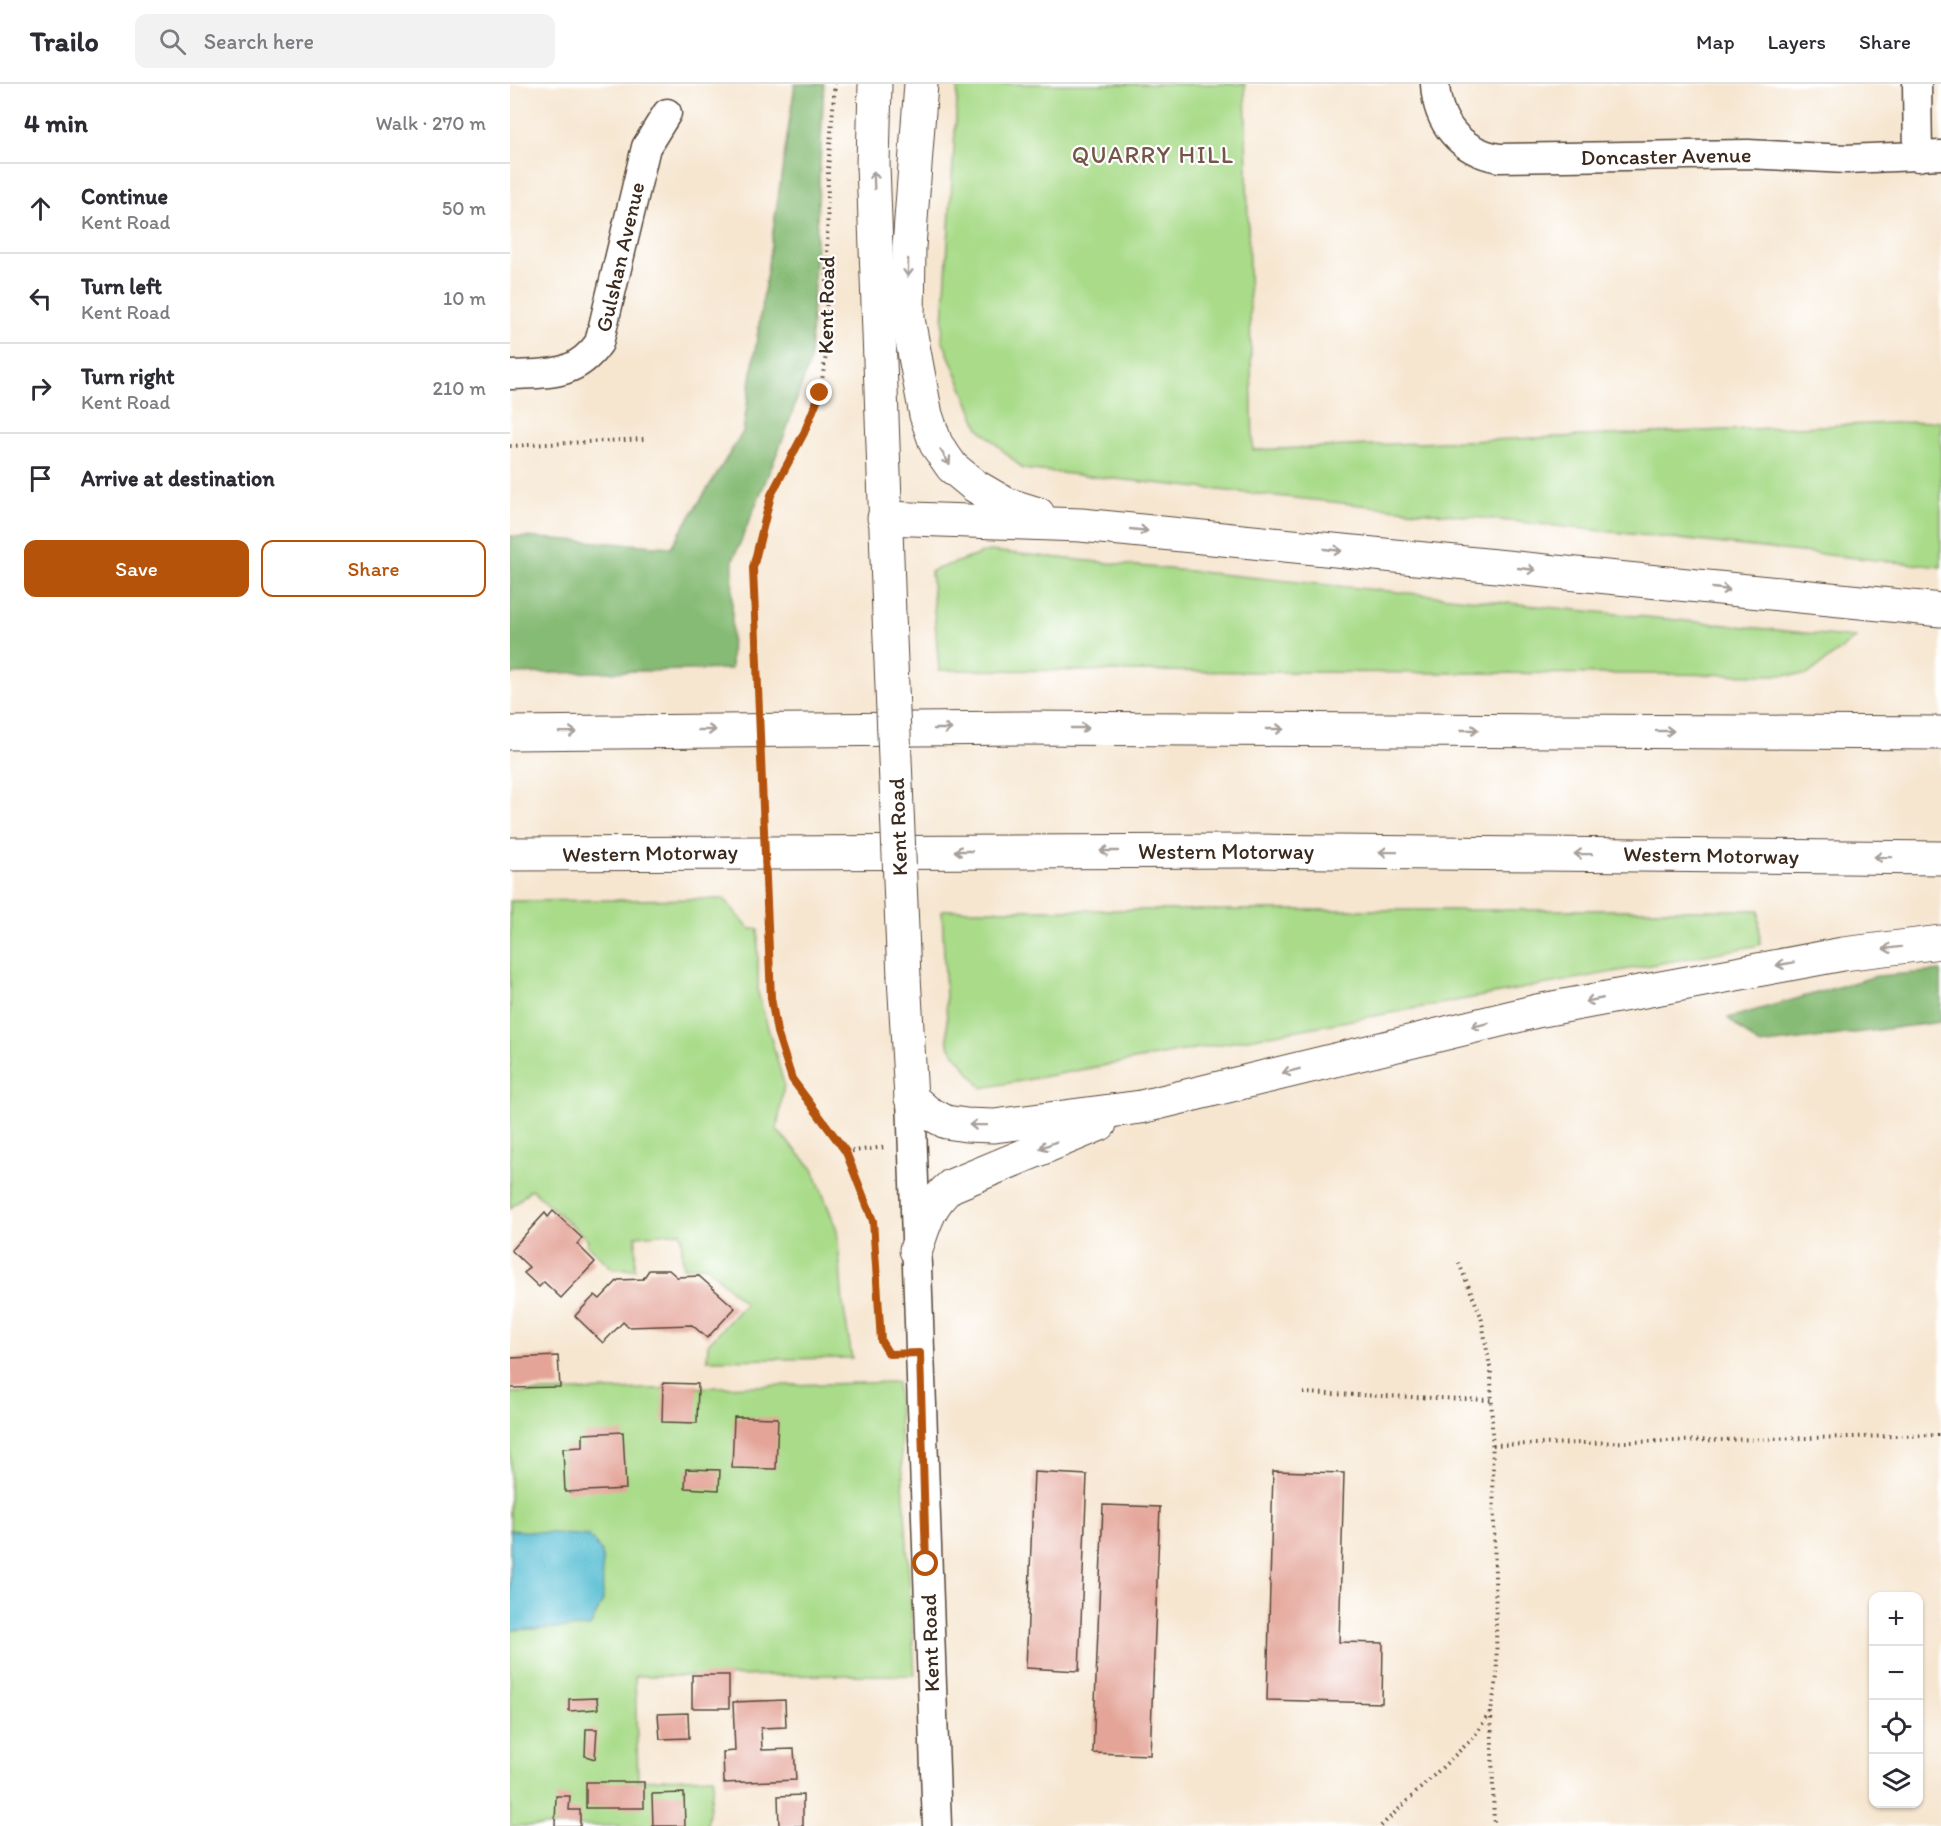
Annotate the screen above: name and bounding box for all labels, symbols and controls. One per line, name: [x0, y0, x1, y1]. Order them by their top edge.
search box: [135, 14, 555, 68]
text: Trailo: [30, 24, 99, 58]
icon: search: [156, 25, 189, 58]
text: Search here: [204, 28, 314, 55]
text: Map: [1696, 29, 1735, 54]
text: Layers: [1768, 29, 1826, 54]
text: Share: [1859, 29, 1911, 54]
text: 4 min: [24, 107, 88, 139]
text: Walk · 270 m: [375, 111, 486, 135]
district label: QUARRY HILL: [1072, 140, 1234, 169]
street label: Doncaster Avenue: [1580, 141, 1752, 171]
one-way arrow: [868, 171, 879, 191]
street label: Gulshan Avenue: [590, 179, 650, 335]
text: Continue: [81, 183, 168, 210]
icon: ahead: [24, 192, 57, 225]
text: 50 m: [442, 196, 486, 220]
text: Kent Road: [81, 210, 170, 234]
street label: Kent Road: [812, 256, 840, 354]
one-way arrow: [902, 258, 914, 278]
text: Turn left: [81, 273, 162, 300]
icon: left: [24, 282, 57, 315]
text: 10 m: [443, 286, 486, 310]
text: Kent Road: [81, 300, 170, 324]
text: Turn right: [81, 363, 175, 390]
icon: right: [24, 372, 57, 405]
text: 210 m: [433, 376, 486, 400]
route end: [806, 379, 832, 405]
text: Kent Road: [81, 390, 170, 414]
one-way arrow: [939, 448, 951, 465]
icon: arrive: [24, 462, 57, 495]
text: Arrive at destination: [81, 465, 275, 492]
one-way arrow: [1128, 525, 1148, 536]
button: Save: [24, 540, 249, 597]
button: Share: [261, 540, 486, 597]
one-way arrow: [1322, 545, 1342, 556]
one-way arrow: [1516, 564, 1536, 575]
one-way arrow: [1711, 583, 1730, 594]
one-way arrow: [1070, 722, 1090, 734]
one-way arrow: [933, 723, 953, 735]
one-way arrow: [1265, 723, 1285, 735]
one-way arrow: [696, 724, 716, 736]
one-way arrow: [1460, 724, 1480, 736]
one-way arrow: [1655, 725, 1675, 737]
one-way arrow: [558, 726, 578, 738]
street label: Kent Road: [883, 777, 913, 877]
street label: Western Motorway: [562, 838, 739, 868]
street label: Western Motorway: [1138, 838, 1315, 865]
street label: Western Motorway: [1623, 840, 1800, 870]
one-way arrow: [953, 845, 973, 857]
one-way arrow: [1099, 845, 1119, 857]
one-way arrow: [1378, 847, 1398, 858]
one-way arrow: [1573, 848, 1593, 860]
one-way arrow: [1873, 851, 1893, 863]
one-way arrow: [1883, 943, 1902, 954]
one-way arrow: [1776, 959, 1796, 970]
one-way arrow: [1584, 995, 1604, 1006]
one-way arrow: [1471, 1019, 1490, 1031]
one-way arrow: [1282, 1065, 1301, 1077]
one-way arrow: [969, 1120, 989, 1131]
one-way arrow: [1039, 1140, 1057, 1151]
route start: [912, 1550, 938, 1576]
map controls: [1869, 1592, 1923, 1808]
button: +: [1869, 1592, 1923, 1646]
street label: Kent Road: [915, 1593, 945, 1693]
button: −: [1869, 1646, 1923, 1700]
button: locate: [1869, 1700, 1923, 1754]
button: layers: [1869, 1754, 1923, 1808]

